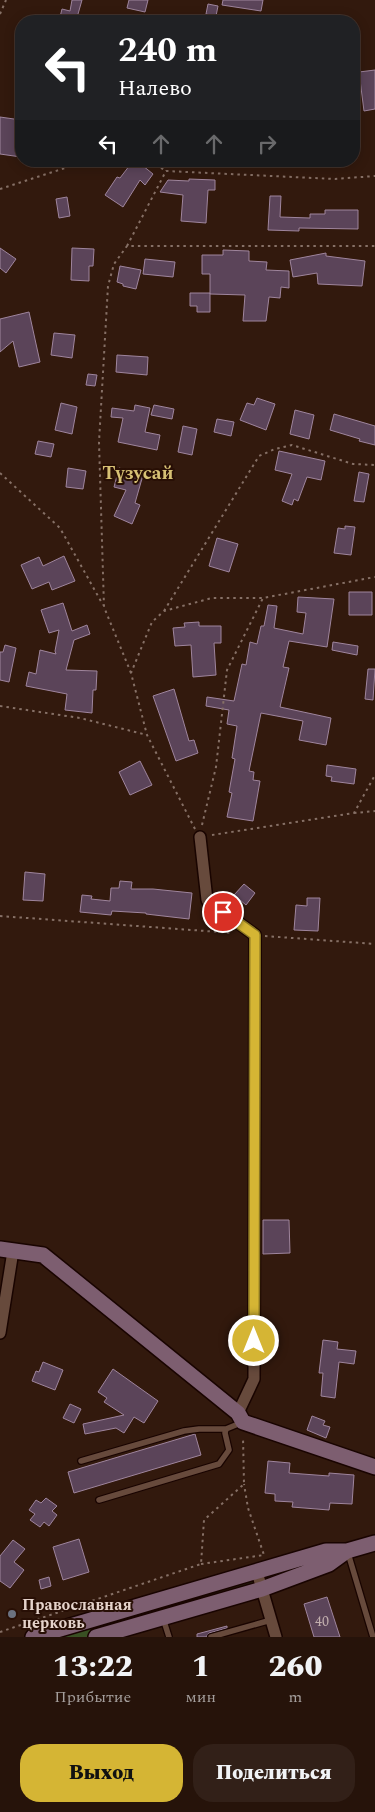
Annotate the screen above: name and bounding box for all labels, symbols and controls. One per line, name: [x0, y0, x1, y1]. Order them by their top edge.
text: 240 m: [118, 24, 217, 77]
icon: left: [35, 35, 100, 100]
text: Налево: [118, 72, 192, 105]
icon: left: [94, 130, 122, 158]
icon: ahead: [147, 130, 175, 158]
icon: ahead: [200, 130, 228, 158]
icon: right: [253, 130, 281, 158]
district label: Түзусай: [102, 459, 174, 488]
pin: [202, 891, 244, 933]
icon: arrive: [209, 898, 237, 926]
position arrow: [227, 1314, 279, 1366]
place label: Православная церковь: [22, 1593, 132, 1635]
marker: Православная церковь: [6, 1608, 18, 1620]
house number: 40: [315, 1611, 329, 1632]
text: 13:22: [53, 1644, 133, 1690]
text: 1: [192, 1644, 210, 1690]
text: 260: [268, 1644, 322, 1690]
text: Прибытие: [54, 1685, 131, 1709]
text: мин: [186, 1685, 216, 1709]
text: m: [289, 1685, 302, 1709]
button: Выход: [20, 1744, 183, 1802]
button: Поделиться: [193, 1744, 355, 1802]

